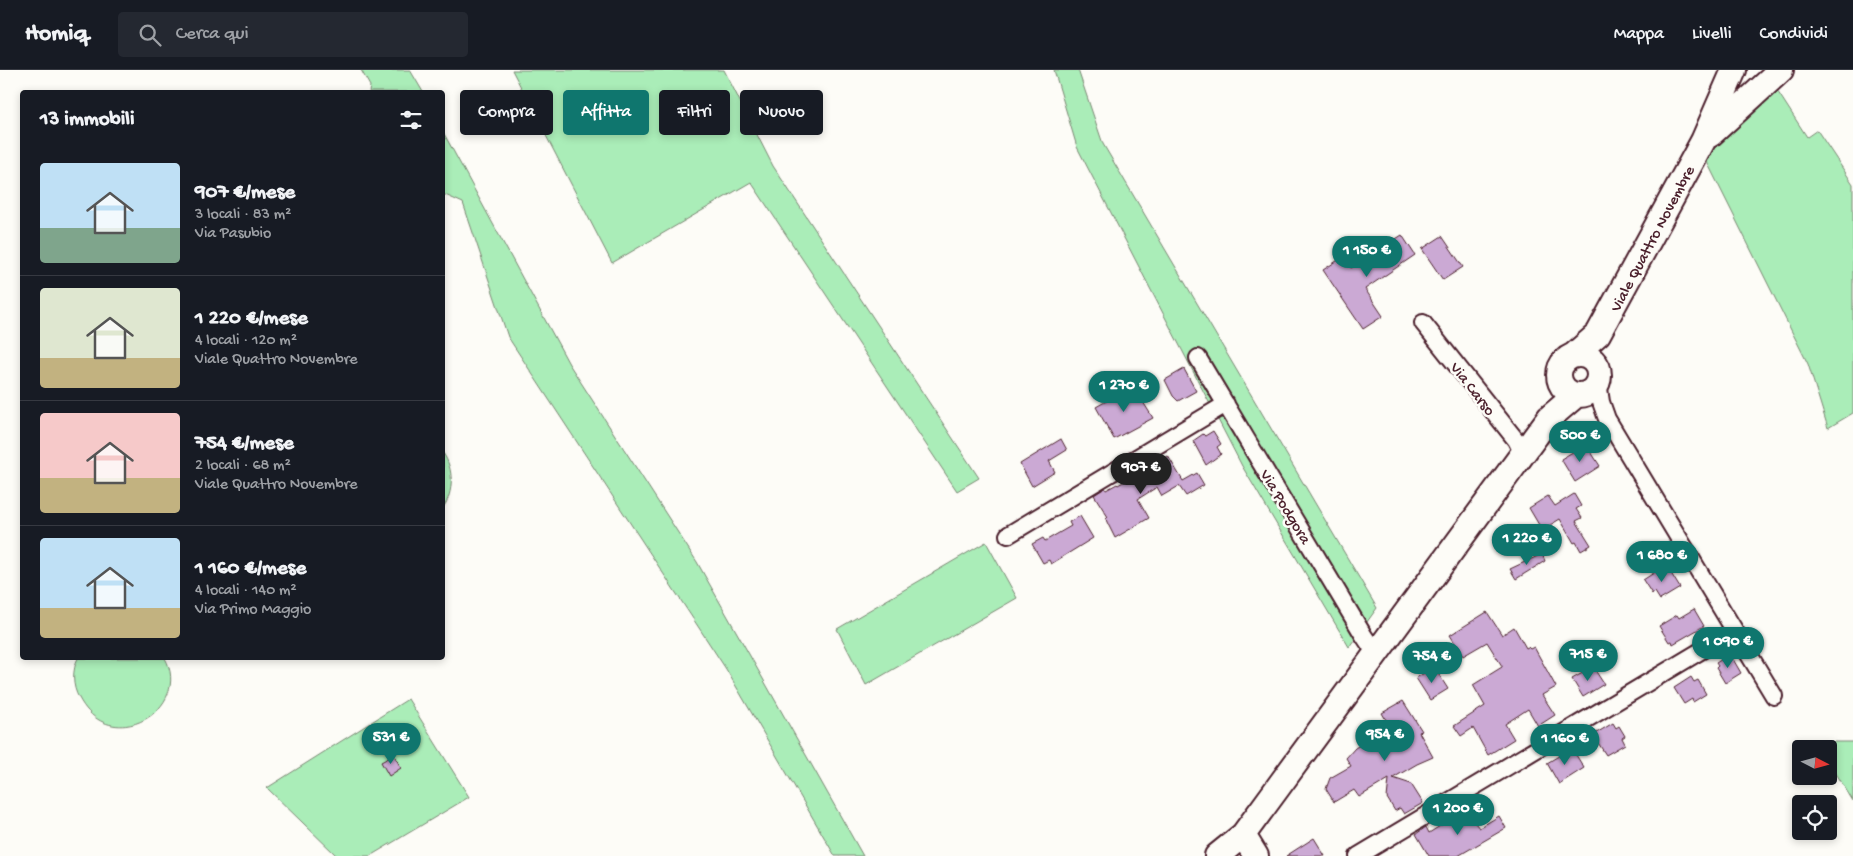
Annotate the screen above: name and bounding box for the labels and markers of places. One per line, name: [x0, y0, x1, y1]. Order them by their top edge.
pin: 1 150 €: [1321, 236, 1413, 278]
pin: 1 270 €: [1078, 370, 1170, 413]
pin: 500 €: [1545, 420, 1615, 463]
pin: 907 €: [1106, 452, 1176, 495]
pin: 1 220 €: [1481, 524, 1573, 566]
pin: 1 680 €: [1616, 540, 1708, 583]
pin: 1 090 €: [1682, 626, 1774, 669]
pin: 715 €: [1553, 640, 1623, 682]
pin: 754 €: [1397, 642, 1467, 684]
pin: 954 €: [1350, 720, 1420, 762]
pin: 531 €: [356, 722, 426, 765]
pin: 1 160 €: [1519, 724, 1611, 766]
pin: 1 200 €: [1412, 794, 1504, 836]

